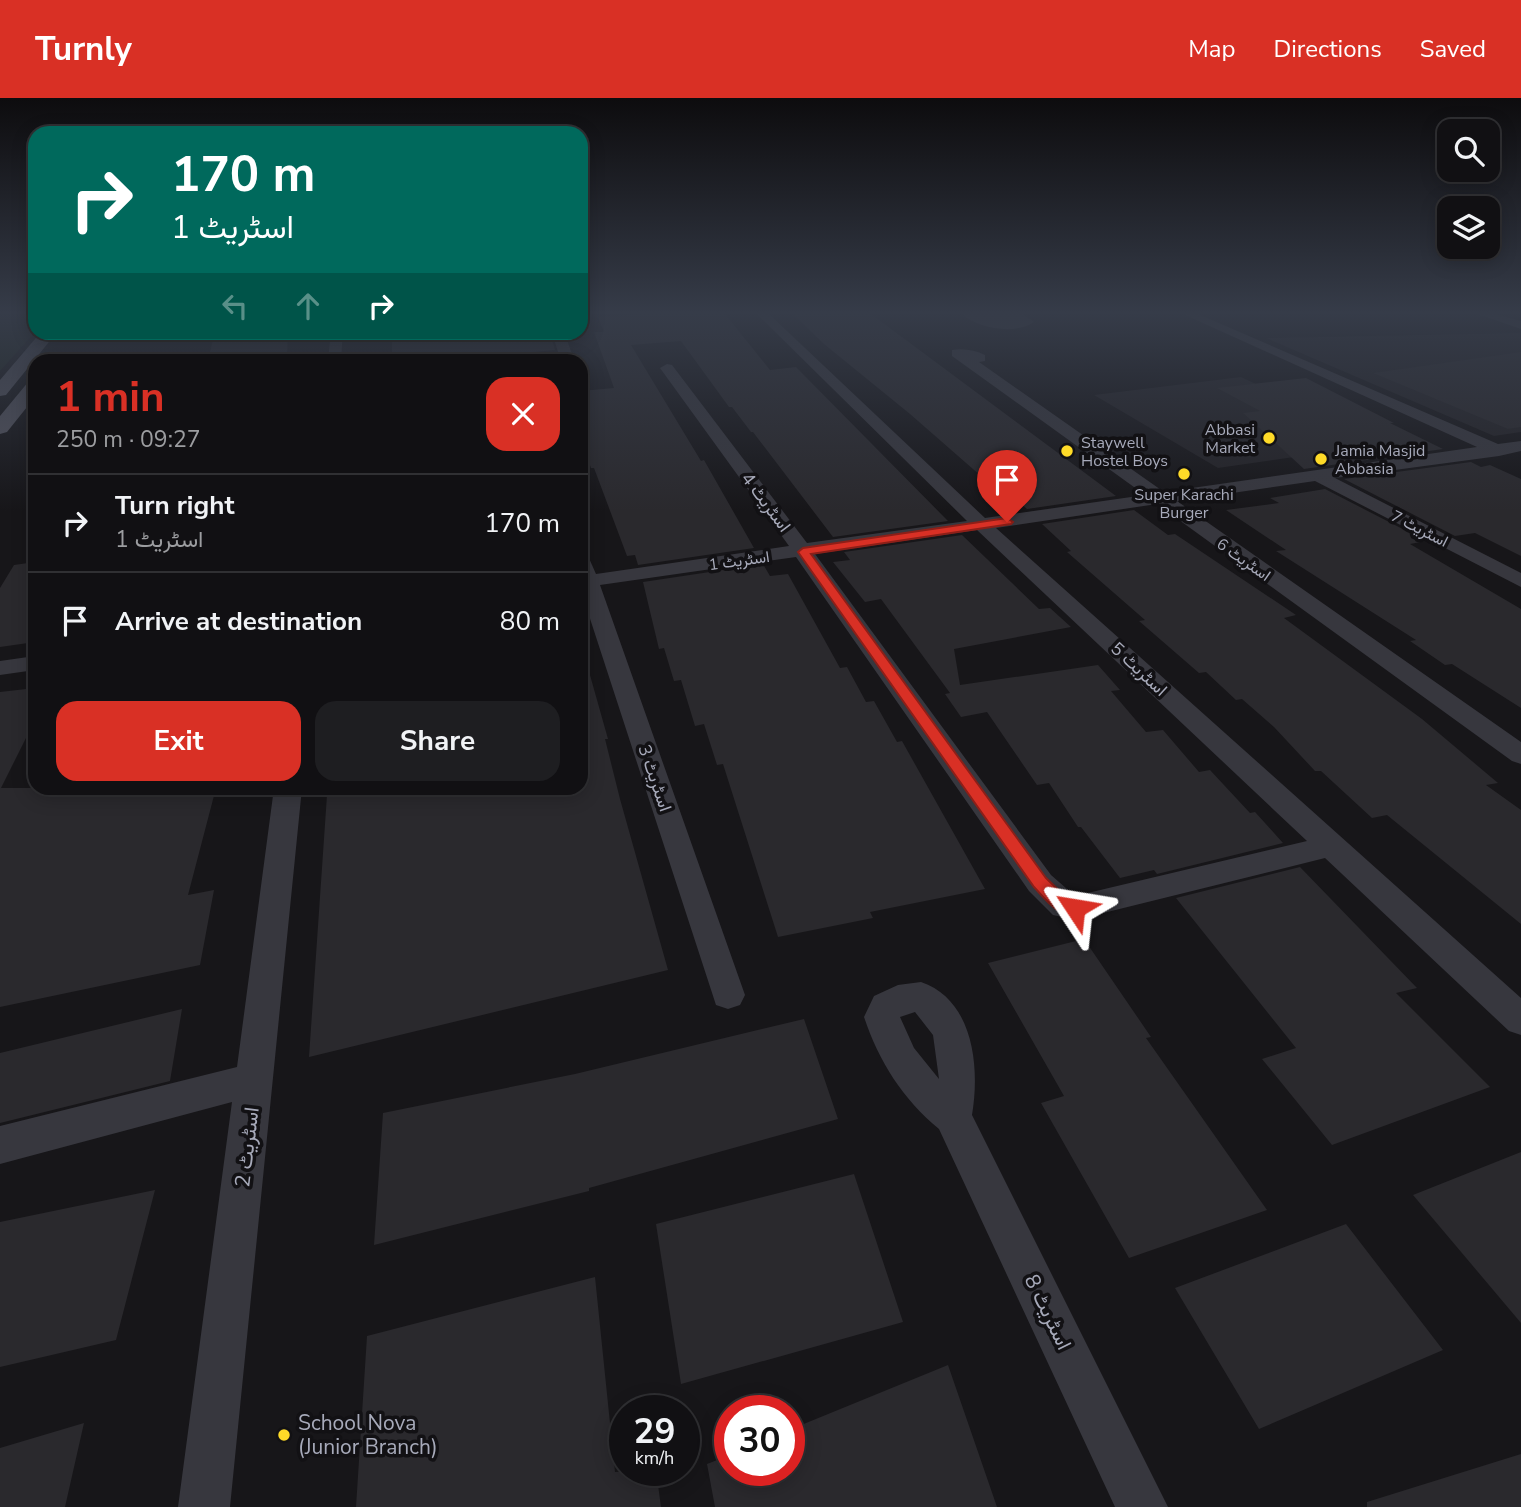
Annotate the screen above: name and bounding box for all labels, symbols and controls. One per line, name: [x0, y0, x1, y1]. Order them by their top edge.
text: Turnly: [35, 27, 132, 72]
text: Map: [1188, 33, 1235, 65]
text: Directions: [1273, 33, 1382, 65]
text: Saved: [1420, 33, 1486, 65]
map controls: [1437, 119, 1500, 259]
button: search: [1437, 119, 1500, 182]
text: 170 m: [171, 141, 315, 208]
icon: right: [56, 154, 147, 245]
button: layers: [1437, 196, 1500, 259]
text: اسٹریٹ 1: [171, 206, 294, 249]
icon: left: [216, 287, 254, 325]
icon: ahead: [289, 287, 327, 325]
icon: right: [362, 287, 400, 325]
text: 1 min: [56, 369, 165, 426]
button: close: [486, 377, 560, 451]
place label: Abbasi Market: [1205, 419, 1255, 459]
text: 250 m · 09:27: [56, 424, 201, 455]
marker: Abbasi Market: [1261, 430, 1277, 446]
place label: Staywell Hostel Boys: [1081, 432, 1168, 472]
place label: Jamia Masjid Abbasia: [1334, 440, 1425, 480]
marker: Staywell Hostel Boys: [1059, 443, 1075, 459]
pin: [977, 450, 1037, 522]
marker: Jamia Masjid Abbasia: [1313, 451, 1329, 467]
icon: arrive: [988, 461, 1026, 499]
marker: Super Karachi Burger: [1176, 466, 1192, 482]
street label: اسٹریٹ 4: [736, 467, 796, 537]
place label: Super Karachi Burger: [1134, 484, 1234, 524]
text: Turn right: [115, 488, 234, 523]
icon: right: [56, 504, 94, 542]
street label: اسٹریٹ 7: [1387, 505, 1452, 553]
text: 170 m: [484, 506, 560, 541]
text: اسٹریٹ 1: [115, 524, 203, 555]
street label: اسٹریٹ 6: [1212, 533, 1275, 586]
street label: اسٹریٹ 1: [707, 546, 771, 576]
icon: arrive: [56, 602, 94, 640]
text: Arrive at destination: [115, 604, 362, 639]
text: 80 m: [500, 604, 560, 639]
street label: اسٹریٹ 5: [1106, 637, 1172, 701]
button: Exit: [56, 701, 301, 781]
button: Share: [315, 701, 560, 781]
street label: اسٹریٹ 3: [632, 741, 678, 815]
position arrow: [1038, 871, 1112, 945]
street label: اسٹریٹ 2: [228, 1105, 266, 1189]
street label: اسٹریٹ 8: [1018, 1270, 1078, 1354]
speed limit sign: 30: [714, 1395, 805, 1486]
text: 29: [633, 1408, 676, 1455]
place label: School Nova (Junior Branch): [298, 1409, 438, 1461]
marker: School Nova (Junior Branch): [276, 1427, 292, 1443]
text: km/h: [635, 1446, 674, 1470]

